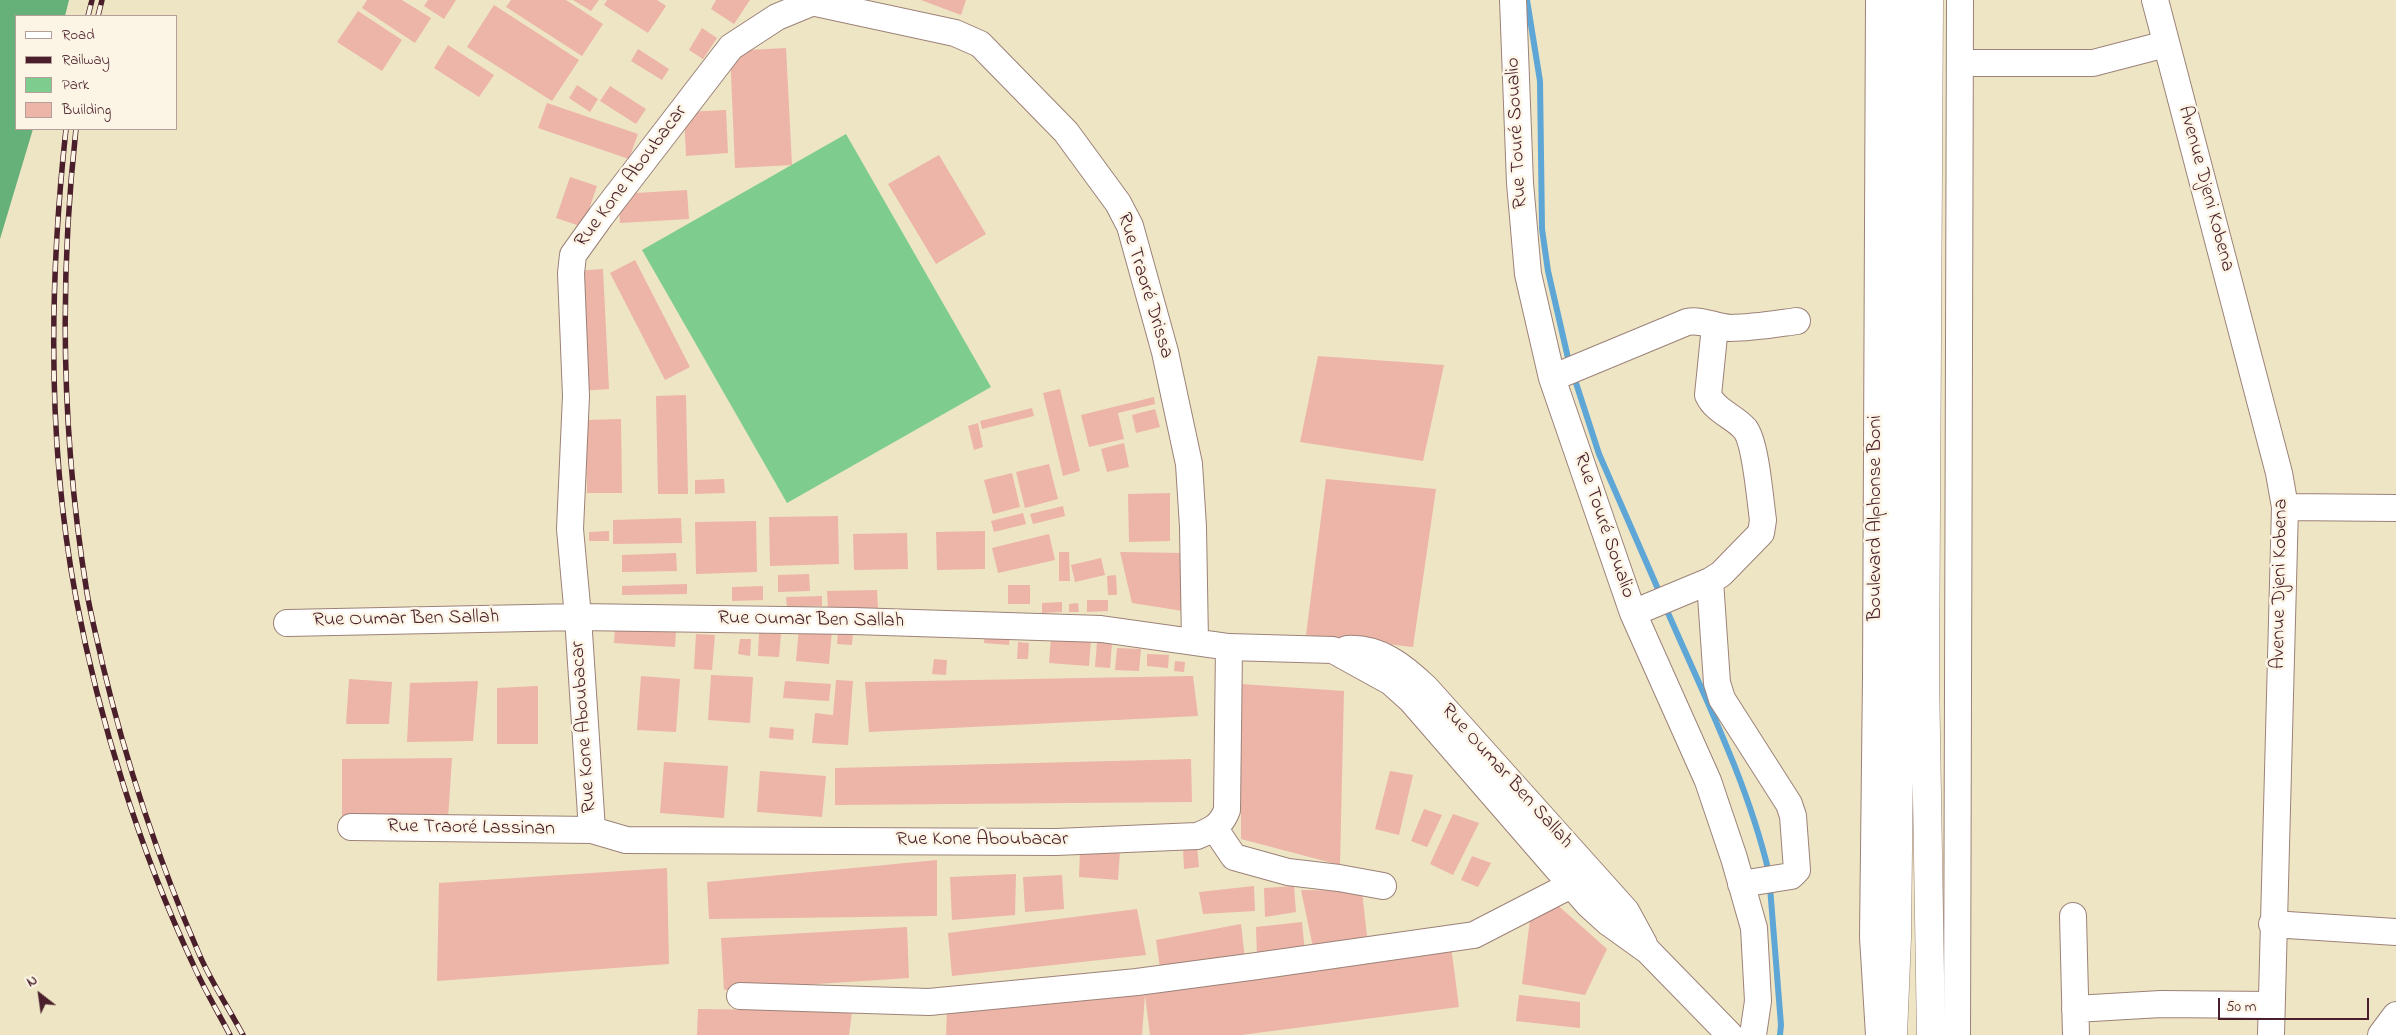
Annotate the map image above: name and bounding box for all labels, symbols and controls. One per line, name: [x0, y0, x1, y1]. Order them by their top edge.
legend: [15, 15, 178, 130]
text: Road: [62, 24, 95, 46]
text: Railway: [62, 49, 110, 71]
street label: Rue Touré Soualio: [1502, 57, 1534, 209]
text: Park: [62, 74, 89, 96]
text: Building: [62, 99, 111, 121]
street label: Rue Kone Aboubacar: [571, 101, 693, 253]
street label: Avenue Djeni Kobena: [2171, 104, 2239, 274]
street label: Rue Traoré Drissa: [1110, 210, 1178, 362]
street label: Boulevard Alphonse Boni: [1865, 415, 1889, 621]
street label: Rue Touré Soualio: [1567, 450, 1639, 602]
street label: Avenue Djeni Kobena: [2268, 499, 2294, 669]
street label: Rue Oumar Ben Sallah: [313, 606, 499, 634]
street label: Rue Oumar Ben Sallah: [718, 607, 904, 635]
street label: Rue Kone Aboubacar: [567, 640, 603, 814]
street label: Rue Oumar Ben Sallah: [1435, 700, 1577, 854]
street label: Rue Traoré Lassinan: [387, 816, 555, 842]
street label: Rue Kone Aboubacar: [896, 829, 1068, 853]
north arrow: [15, 970, 65, 1020]
text: N: [23, 970, 42, 993]
scale bar: [2221, 988, 2372, 1020]
text: 50 m: [2226, 996, 2256, 1018]

